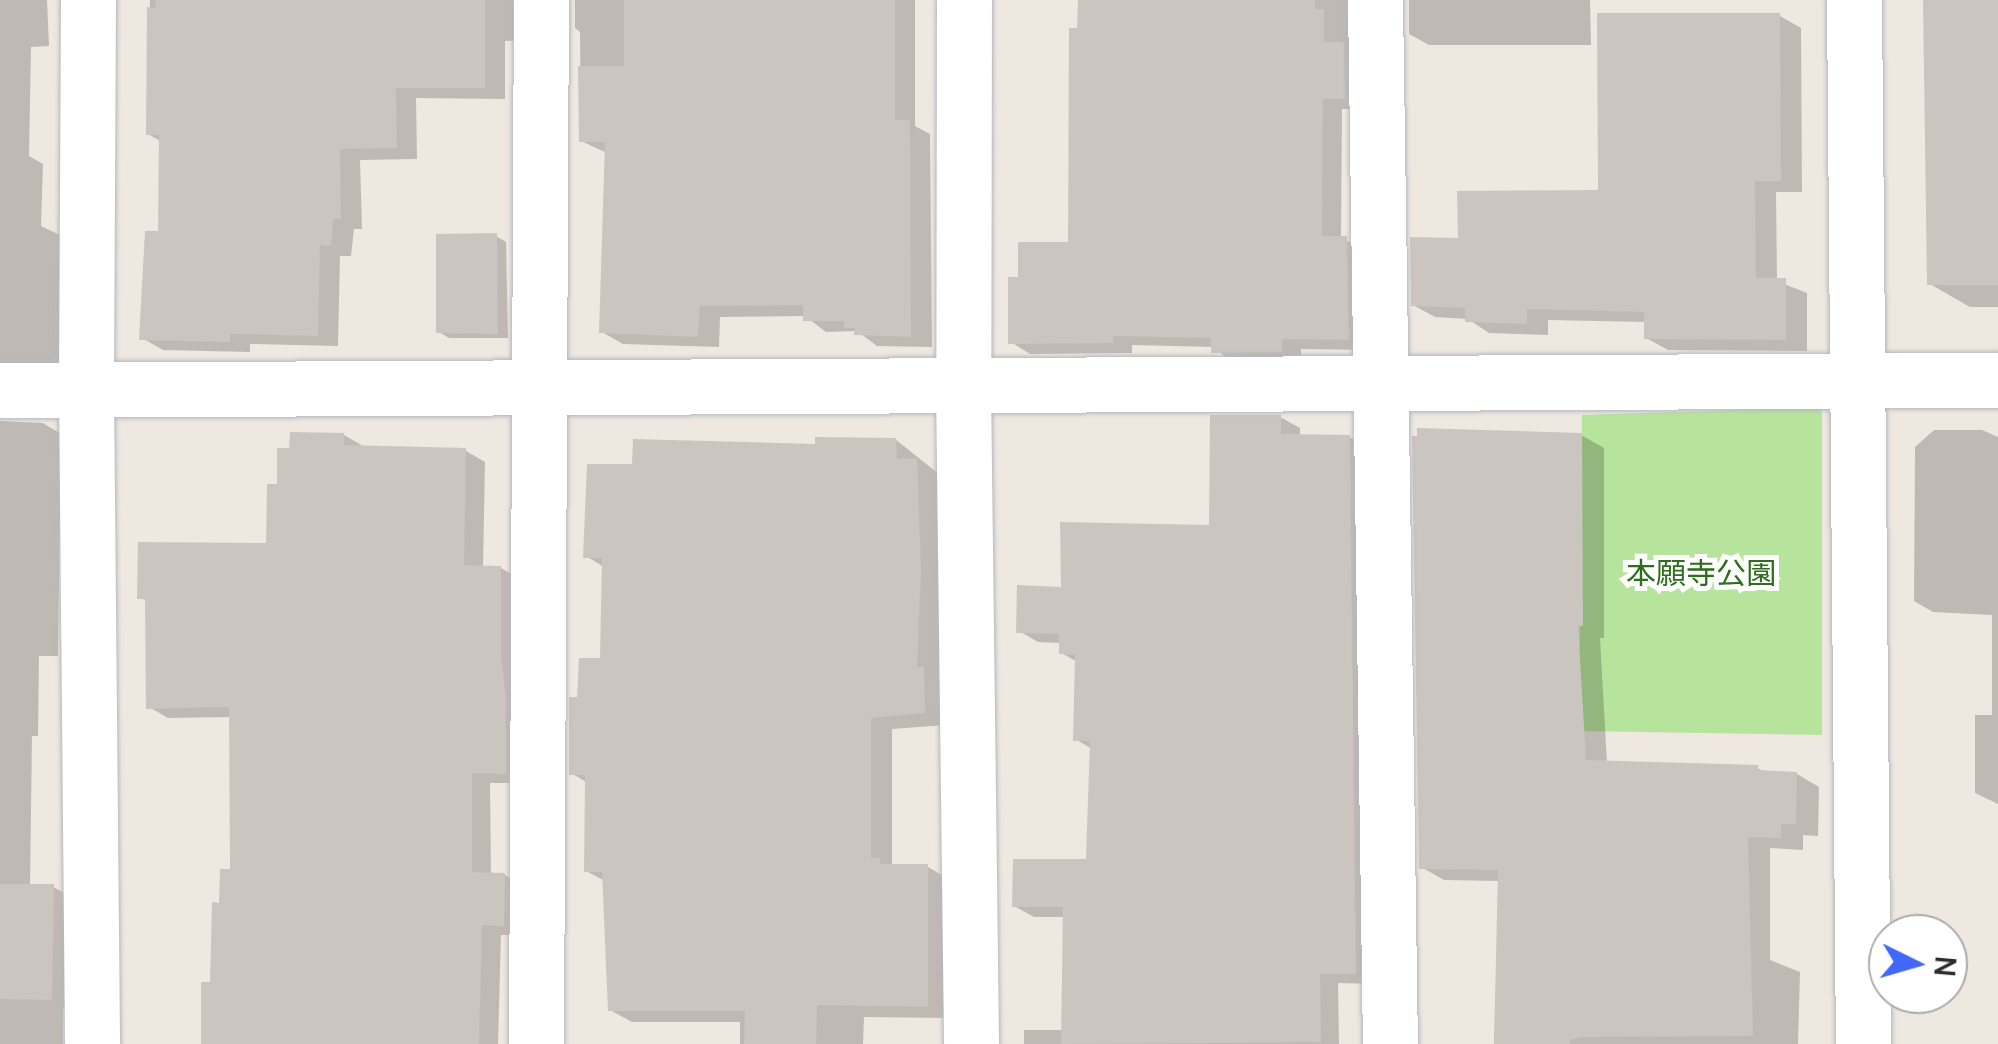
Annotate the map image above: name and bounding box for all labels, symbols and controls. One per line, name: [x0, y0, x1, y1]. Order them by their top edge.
park label: 本願寺公園: [1626, 555, 1776, 591]
north arrow: [1868, 914, 1968, 1014]
text: N: [1926, 955, 1966, 978]

